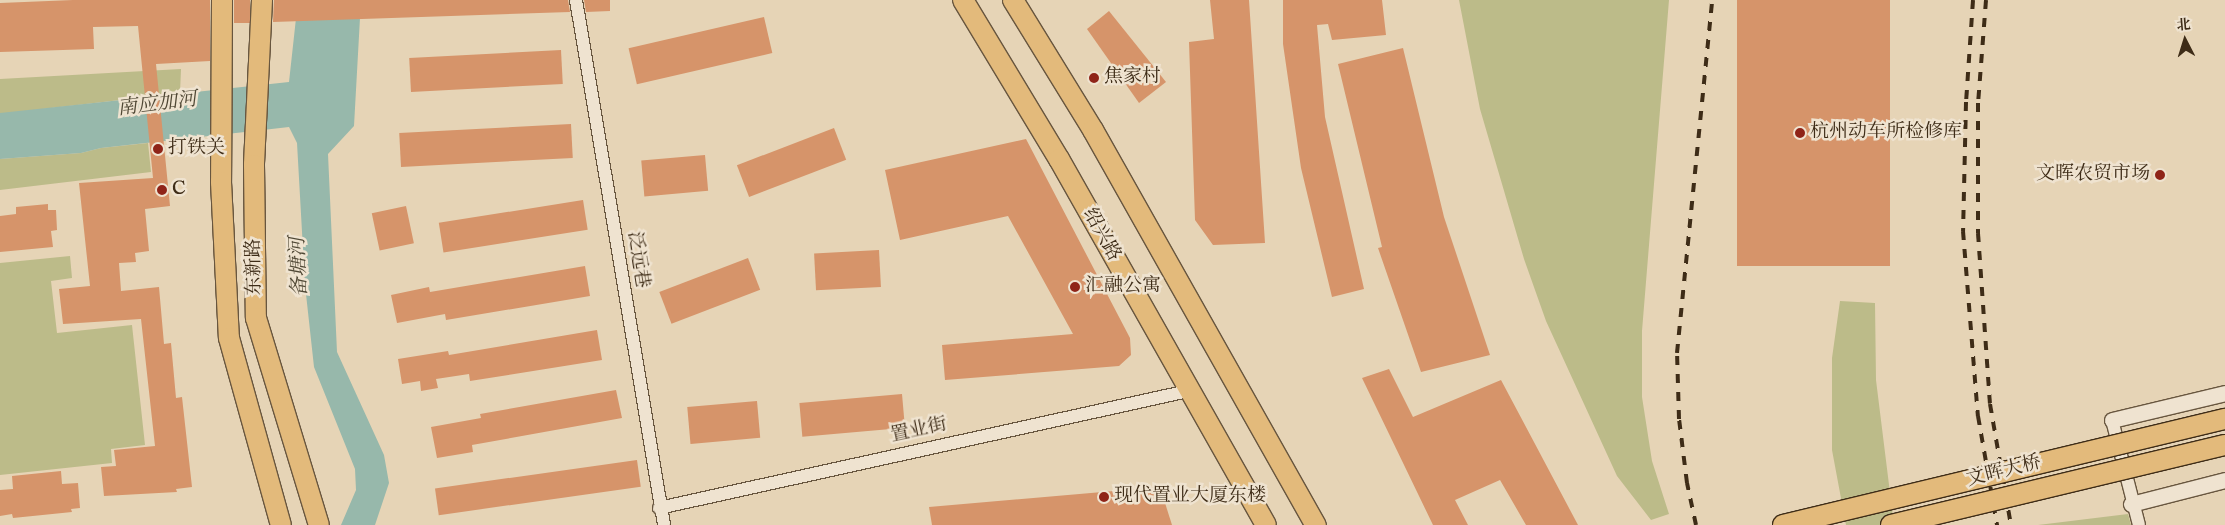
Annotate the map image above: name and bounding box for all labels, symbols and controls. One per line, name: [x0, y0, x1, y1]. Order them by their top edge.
north arrow: [2160, 15, 2210, 65]
text: 北: [2176, 15, 2191, 35]
place label: 焦家村: [1104, 67, 1161, 89]
marker: 焦家村: [1088, 72, 1100, 84]
water label: 南应加河: [116, 87, 198, 121]
place label: 杭州动车所检修库: [1810, 122, 1962, 144]
marker: 杭州动车所检修库: [1794, 127, 1806, 139]
place label: 打铁关: [168, 138, 225, 160]
marker: 打铁关: [152, 143, 164, 155]
place label: 文晖农贸市场: [2036, 164, 2150, 186]
marker: 文晖农贸市场: [2154, 169, 2166, 181]
place label: C: [172, 179, 186, 201]
marker: C: [156, 184, 168, 196]
street label: 绍兴路: [1077, 205, 1125, 265]
street label: 泛远巷: [621, 230, 653, 290]
water label: 备塘河: [285, 236, 313, 298]
street label: 东新路: [243, 238, 267, 296]
place label: 汇融公寓: [1085, 276, 1161, 298]
marker: 汇融公寓: [1069, 281, 1081, 293]
street label: 置业街: [889, 414, 949, 448]
street label: 文晖大桥: [1964, 452, 2044, 492]
place label: 现代置业大厦东楼: [1114, 486, 1266, 508]
marker: 现代置业大厦东楼: [1098, 491, 1110, 503]

